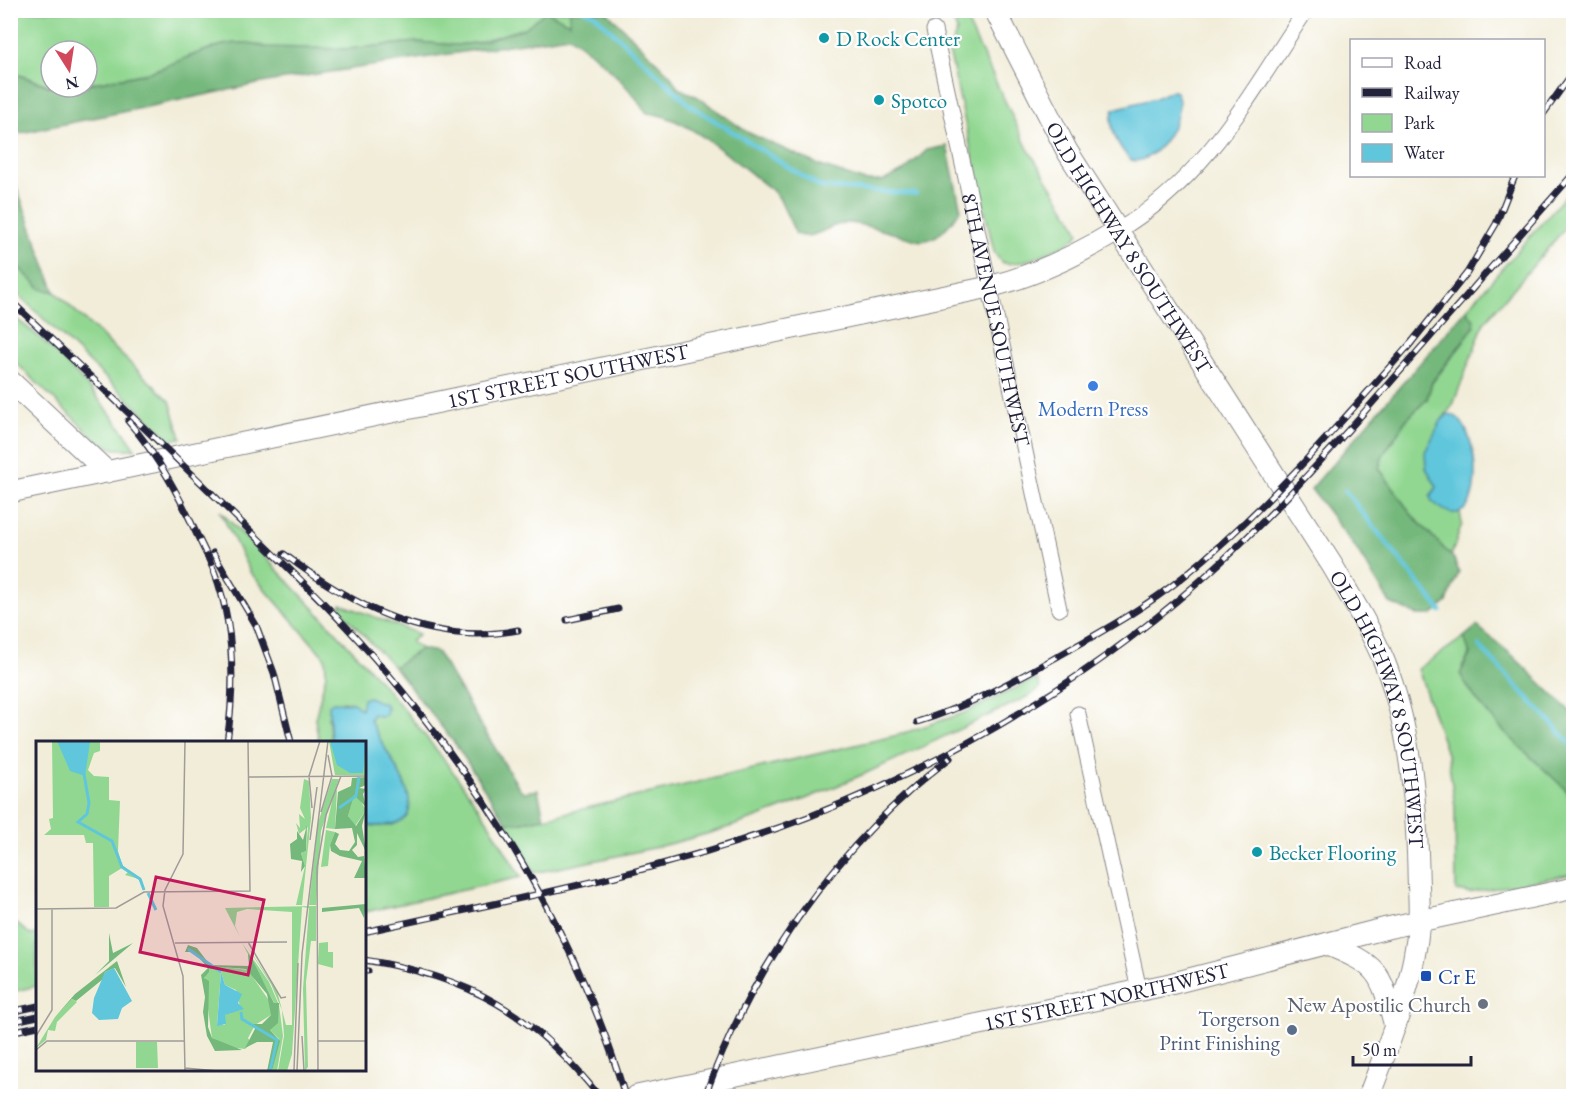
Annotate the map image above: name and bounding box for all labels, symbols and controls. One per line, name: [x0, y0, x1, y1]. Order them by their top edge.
place label: D Rock Center: [836, 25, 960, 52]
marker: D Rock Center: [817, 31, 831, 45]
north arrow: [39, 39, 99, 99]
legend: [1350, 39, 1545, 177]
text: Road: [1404, 51, 1443, 74]
text: N: [63, 72, 81, 95]
text: Railway: [1404, 81, 1460, 104]
place label: Spotco: [891, 87, 947, 114]
marker: Spotco: [872, 93, 886, 107]
text: Park: [1404, 111, 1435, 134]
street label: OLD HIGHWAY 8 SOUTHWEST: [1041, 117, 1219, 379]
text: Water: [1404, 141, 1445, 164]
street label: 8TH AVENUE SOUTHWEST: [956, 190, 1037, 449]
street label: 1ST STREET SOUTHWEST: [445, 337, 692, 414]
marker: Modern Press: [1086, 379, 1100, 393]
place label: Modern Press: [1038, 395, 1148, 422]
street label: OLD HIGHWAY 8 SOUTHWEST: [1324, 565, 1431, 850]
inset map: [36, 741, 366, 1071]
place label: Becker Flooring: [1269, 839, 1397, 866]
marker: Becker Flooring: [1250, 845, 1264, 859]
street label: 1ST STREET NORTHWEST: [981, 956, 1233, 1036]
place label: Cr E: [1438, 963, 1476, 990]
marker: Cr E: [1419, 969, 1433, 983]
place label: New Apostilic Church: [1287, 991, 1471, 1018]
marker: New Apostilic Church: [1476, 997, 1490, 1011]
place label: Torgerson Print Finishing: [1159, 1005, 1281, 1056]
marker: Torgerson Print Finishing: [1285, 1023, 1299, 1037]
scale bar: [1353, 1029, 1472, 1067]
text: 50 m: [1362, 1038, 1397, 1061]

